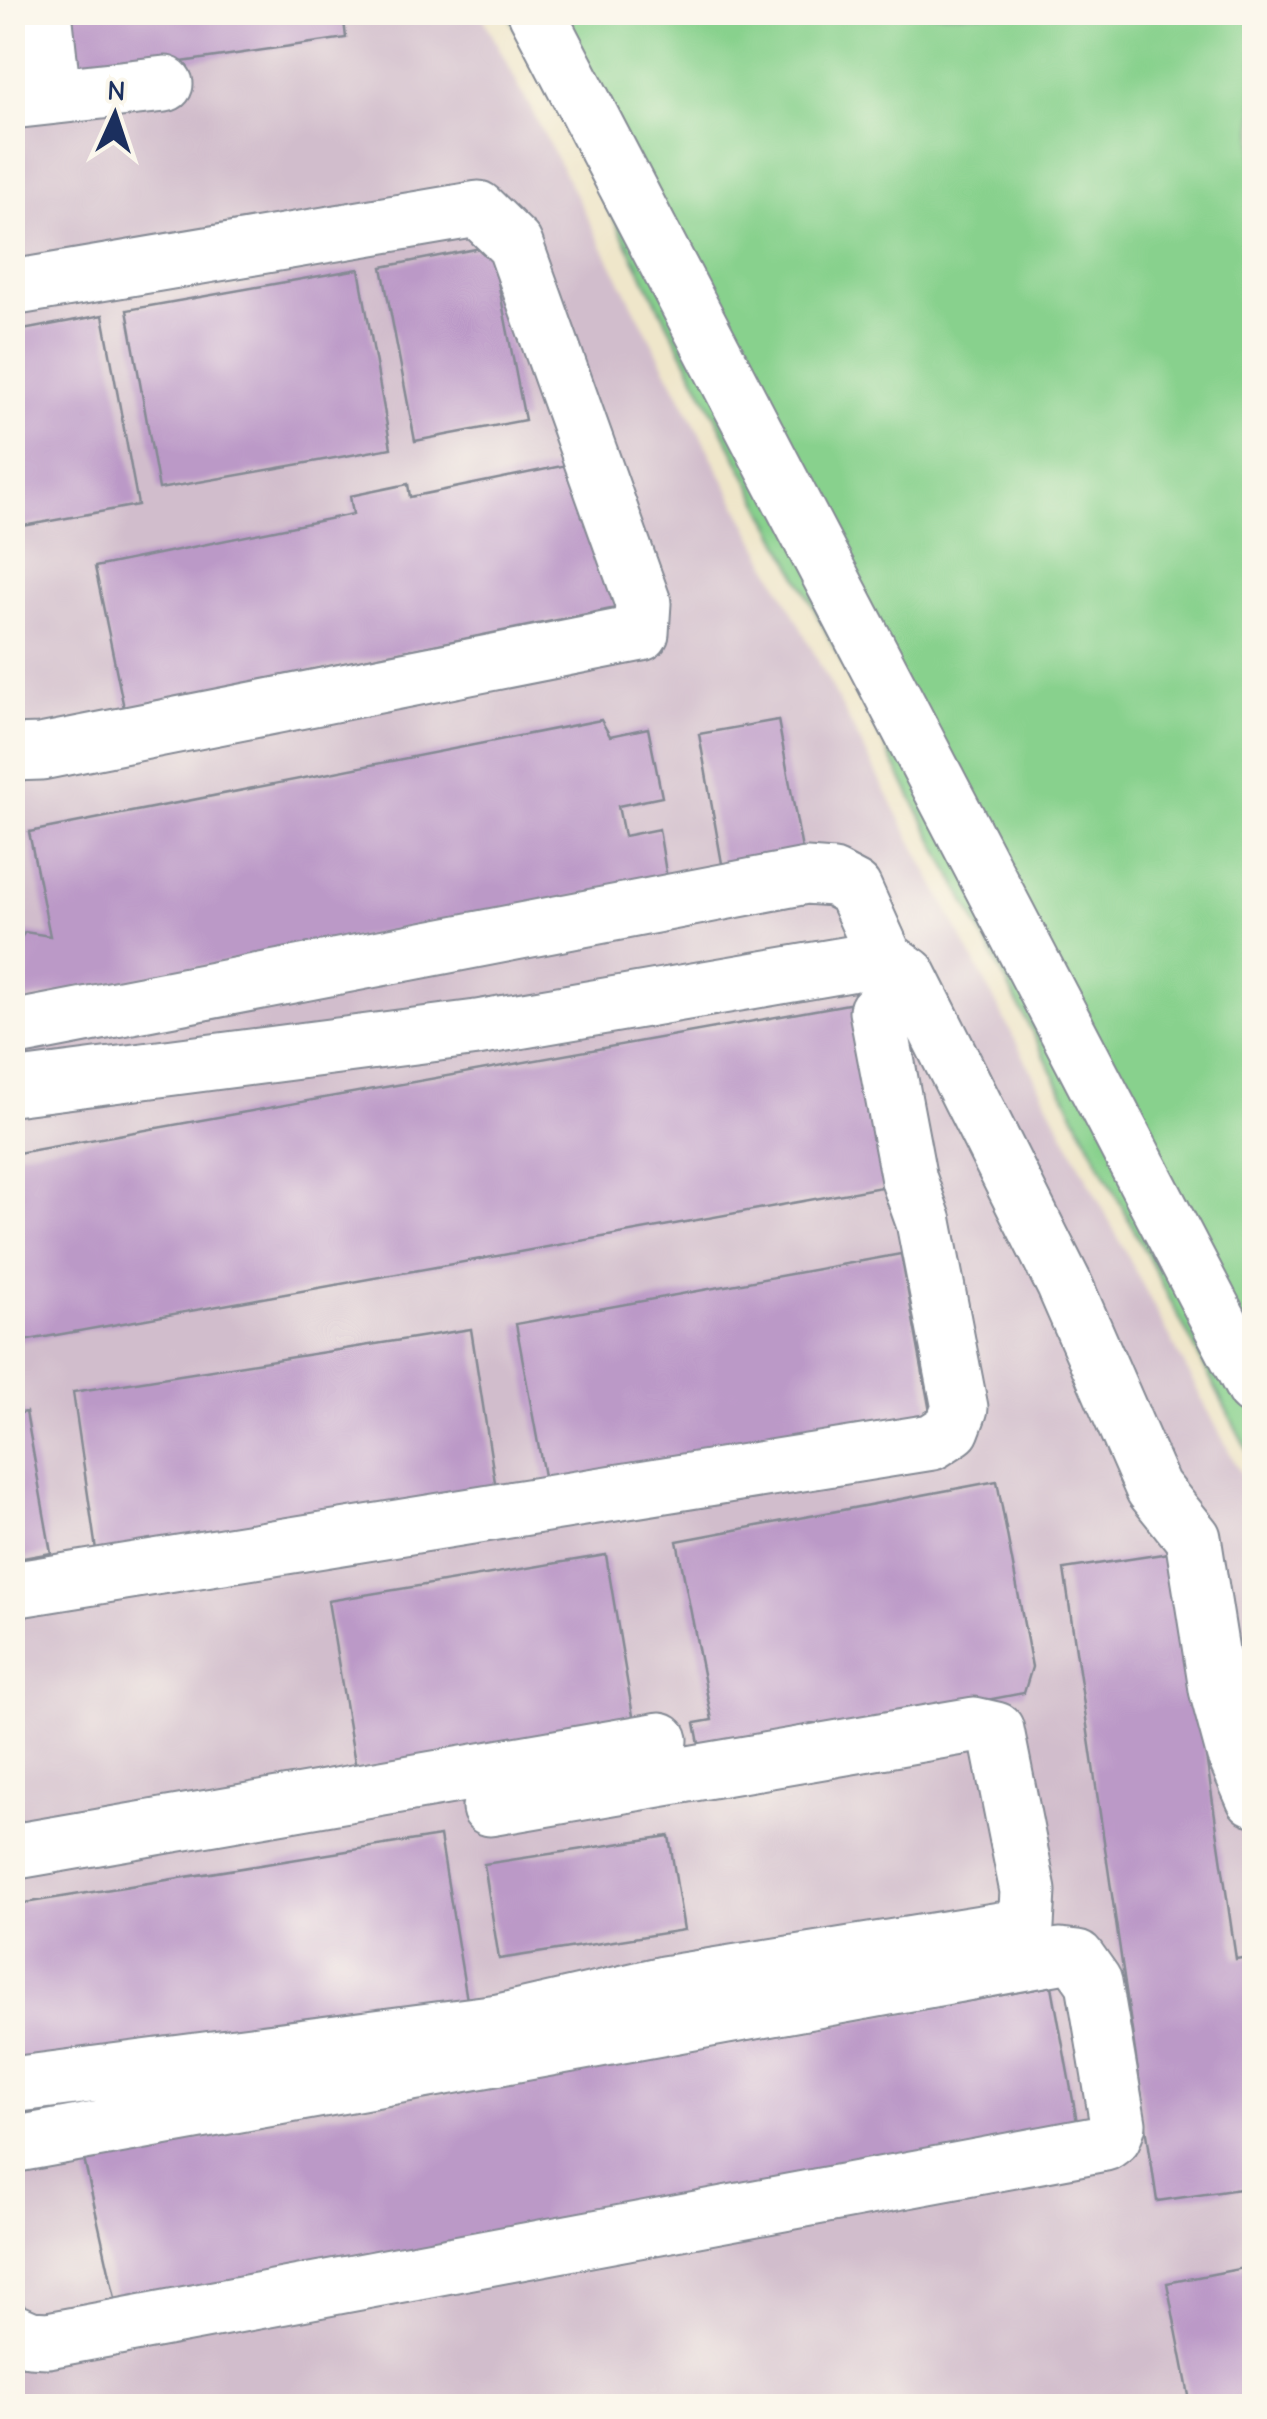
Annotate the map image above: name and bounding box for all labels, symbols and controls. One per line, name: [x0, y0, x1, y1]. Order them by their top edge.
north arrow: [65, 65, 165, 165]
text: N: [106, 75, 126, 107]

